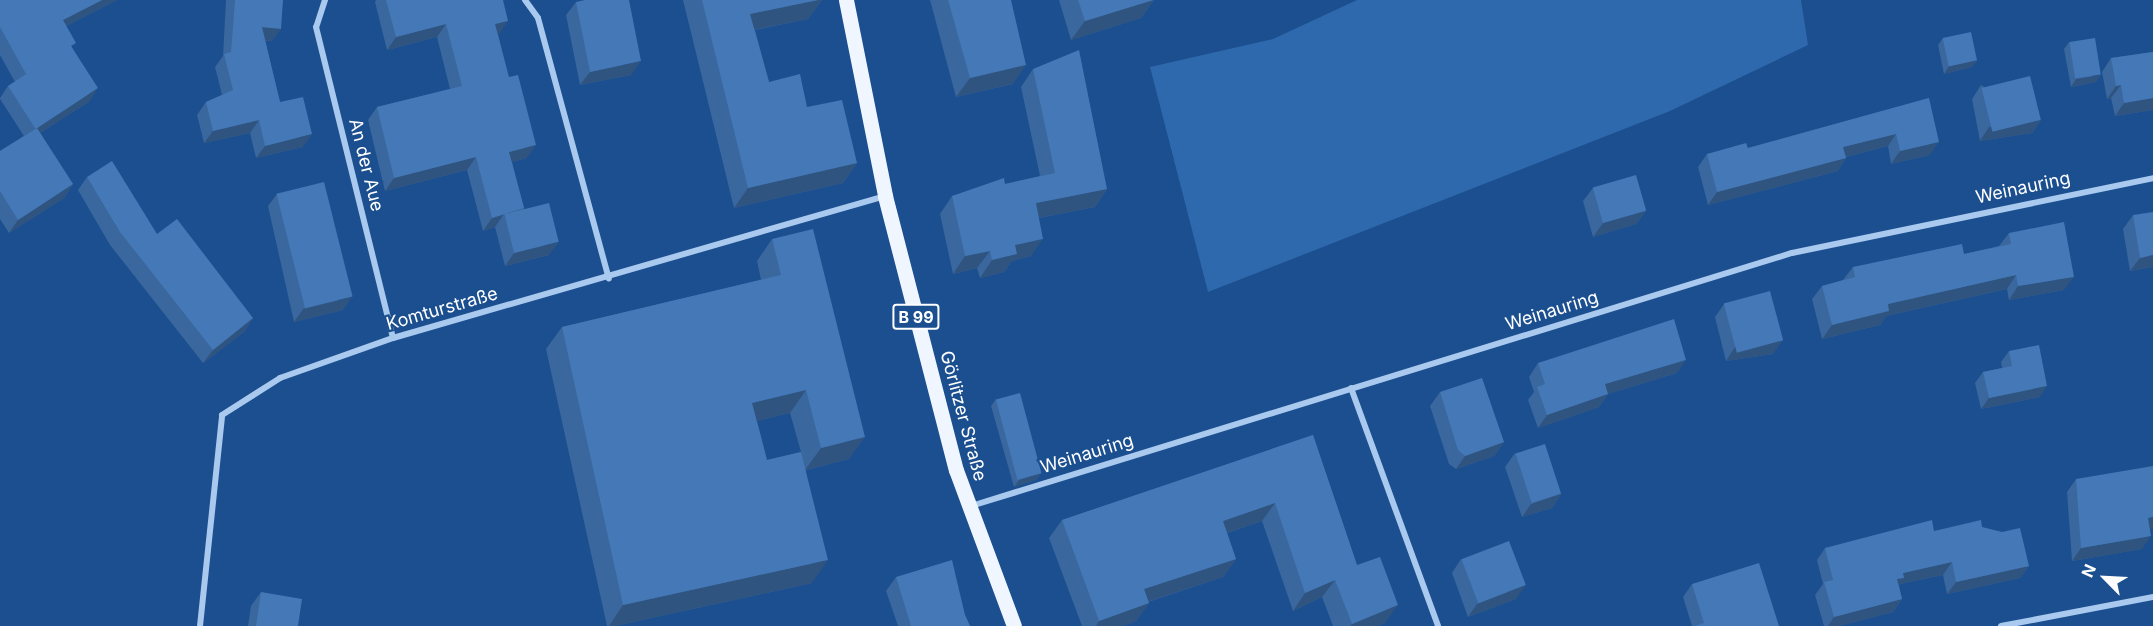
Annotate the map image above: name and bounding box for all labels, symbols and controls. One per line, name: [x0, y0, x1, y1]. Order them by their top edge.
street label: An der Aue: [344, 116, 388, 214]
street label: Weinauring: [1974, 167, 2072, 209]
street label: Komturstraße: [384, 283, 500, 335]
street label: Weinauring: [1503, 287, 1601, 335]
road number: B 99: [892, 304, 940, 330]
street label: Görlitzer Straße: [935, 349, 991, 483]
street label: Weinauring: [1038, 430, 1136, 478]
north arrow: [2075, 548, 2135, 608]
text: N: [2077, 561, 2100, 580]

